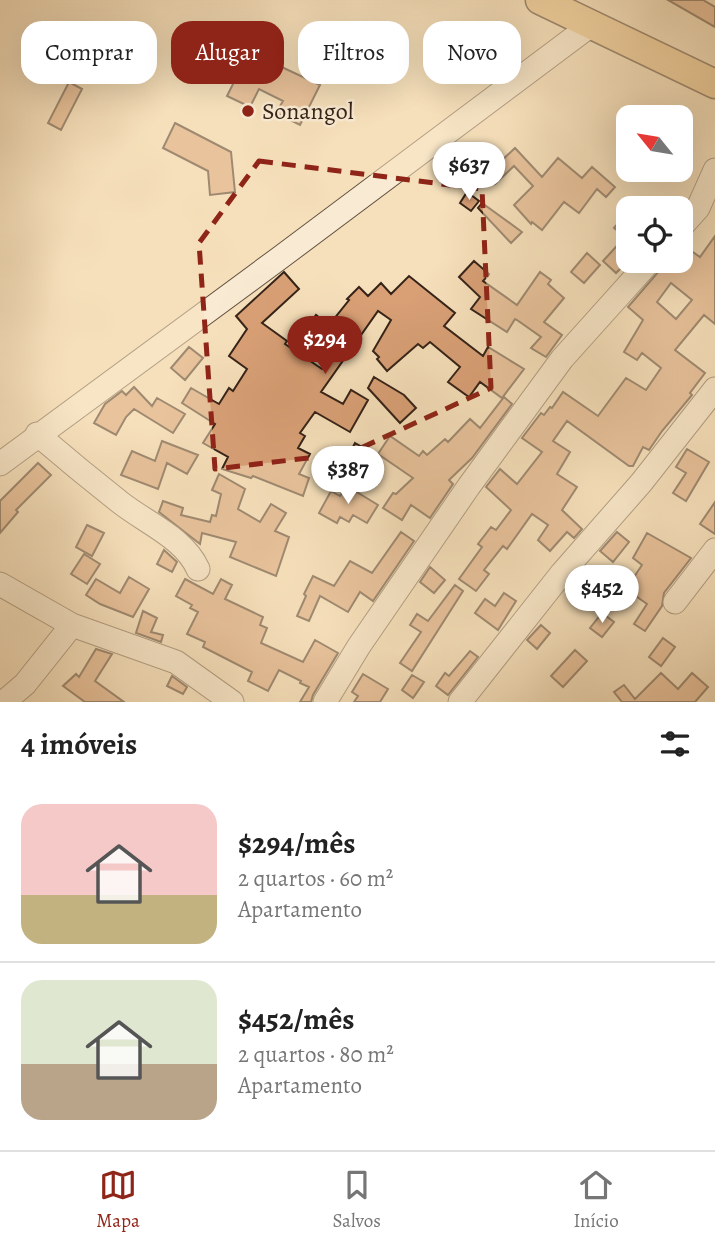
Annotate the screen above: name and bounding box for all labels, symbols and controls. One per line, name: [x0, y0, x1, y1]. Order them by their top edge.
chip: Comprar: [21, 21, 157, 84]
chip: Alugar: [171, 21, 284, 84]
chip: Filtros: [298, 21, 409, 84]
chip: Novo: [423, 21, 521, 84]
place label: Sonangol: [262, 95, 354, 127]
marker: Sonangol: [240, 103, 256, 119]
north arrow: [616, 105, 693, 182]
map controls: [616, 105, 693, 273]
pin: $637: [428, 142, 510, 202]
text: $637: [448, 149, 490, 180]
button: locate: [616, 196, 693, 273]
pin: $294: [284, 316, 366, 376]
text: $294: [303, 323, 347, 354]
pin: $387: [307, 447, 389, 506]
text: $387: [327, 453, 369, 484]
pin: $452: [561, 566, 643, 625]
text: $452: [581, 572, 623, 603]
text: 4 imóveis: [21, 724, 137, 764]
icon: filters: [656, 725, 694, 763]
text: $294/mês: [238, 823, 356, 863]
icon: home: [77, 832, 161, 916]
text: 2 quartos · 60 m²: [238, 863, 393, 894]
text: Apartamento: [238, 894, 362, 925]
text: $452/mês: [238, 999, 355, 1039]
icon: home: [77, 1008, 161, 1092]
text: 2 quartos · 80 m²: [238, 1039, 394, 1070]
text: Apartamento: [238, 1070, 362, 1101]
tab: Mapa: [96, 1166, 140, 1234]
tab: Salvos: [332, 1166, 381, 1234]
tab: Início: [573, 1166, 619, 1234]

